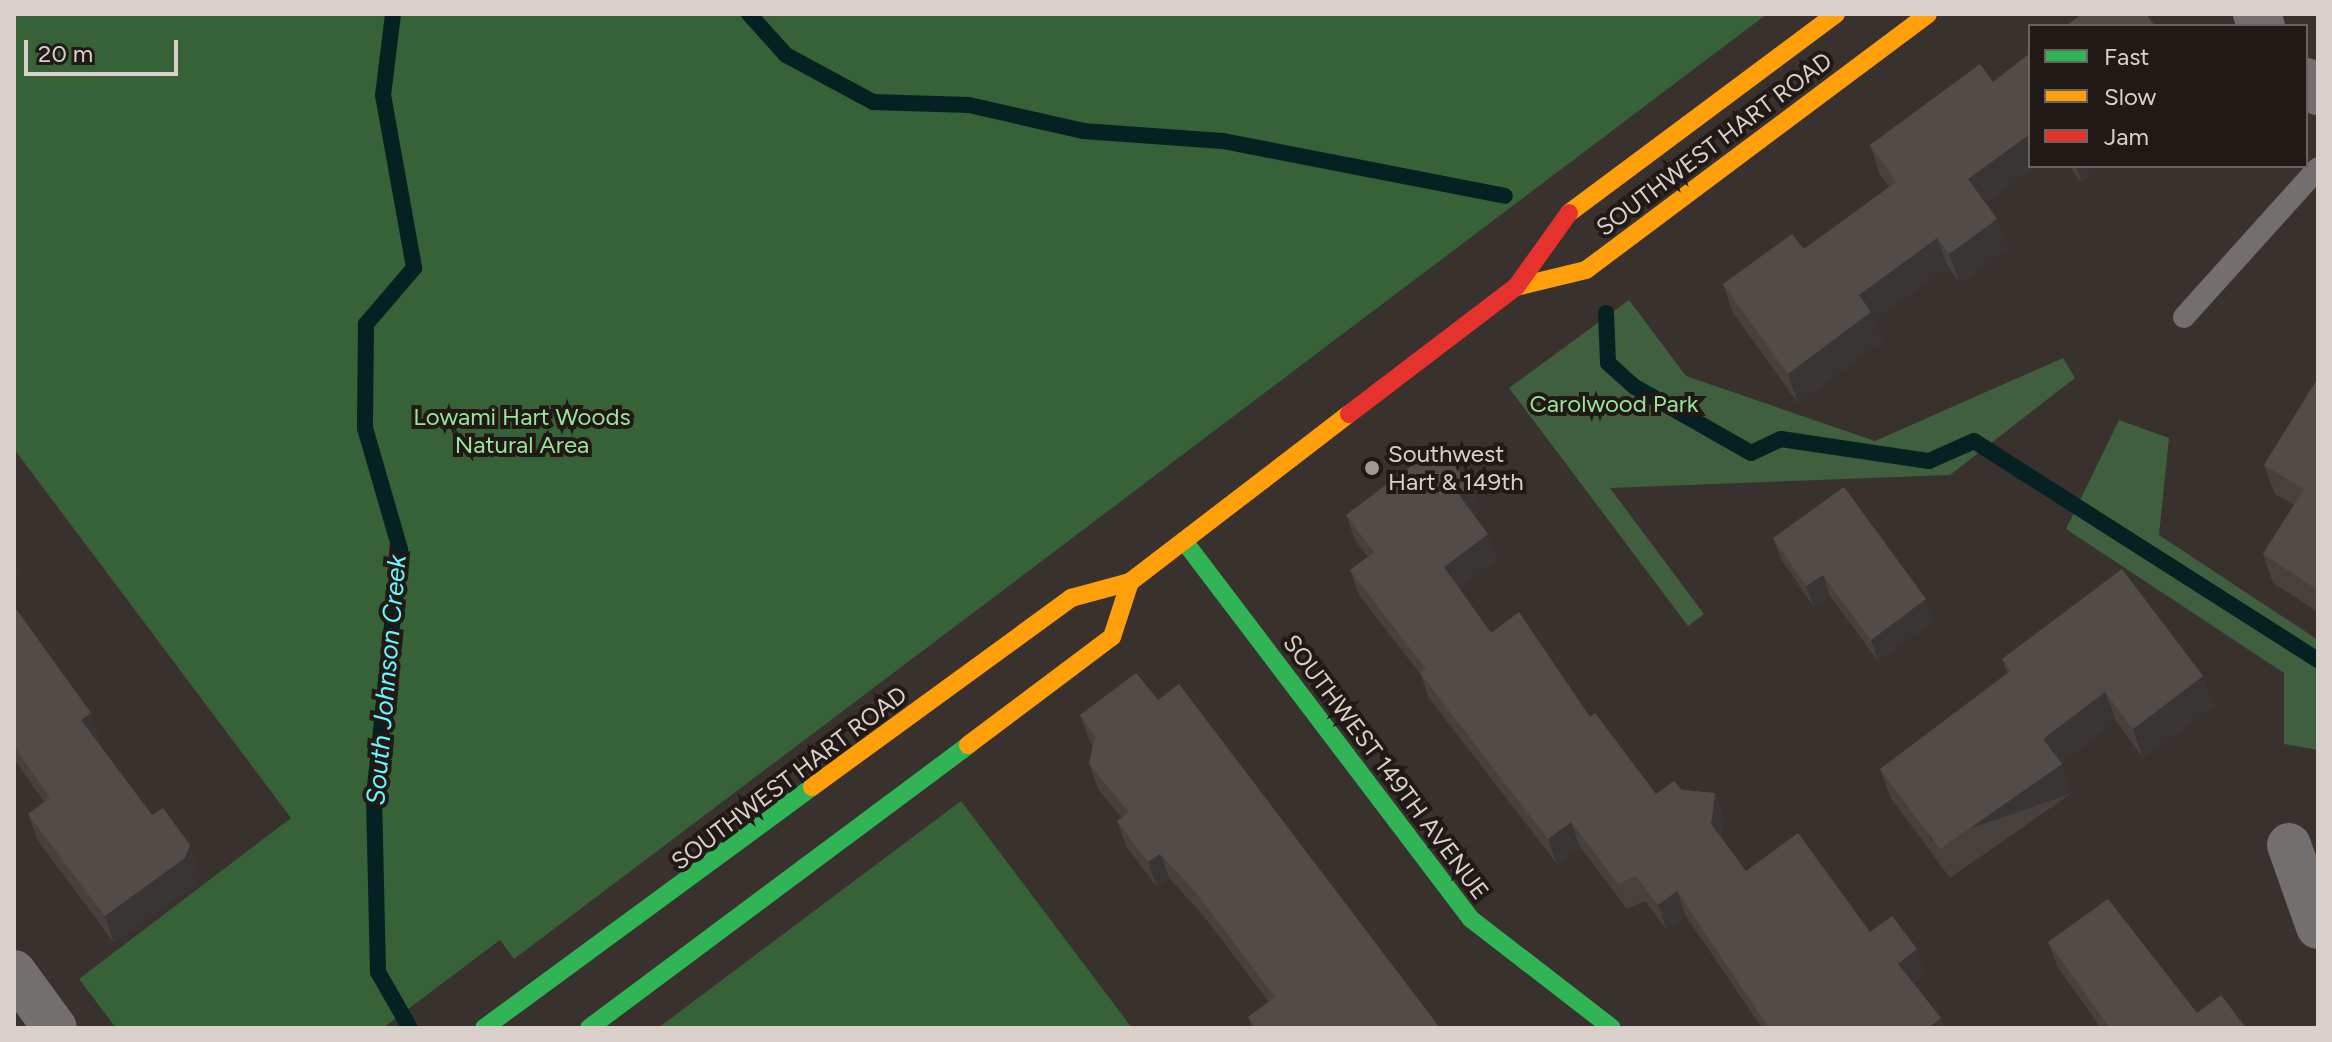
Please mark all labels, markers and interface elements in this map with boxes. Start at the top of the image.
scale bar [28,24,182,74]
legend [2028,24,2308,168]
text: 20 m [38,39,93,68]
text: Fast [2104,42,2149,71]
street label: SOUTHWEST HART ROAD [1591,46,1837,242]
text: Slow [2104,82,2156,111]
text: Jam [2104,122,2149,151]
park label: Carolwood Park [1530,390,1698,418]
park label: Lowami Hart Woods Natural Area [413,403,631,459]
place label: Southwest Hart & 149th [1388,440,1524,496]
marker: Southwest Hart & 149th [1363,459,1381,477]
water label: South Johnson Creek [361,554,413,806]
street label: SOUTHWEST 149TH AVENUE [1277,629,1495,905]
street label: SOUTHWEST HART ROAD [666,680,912,876]

